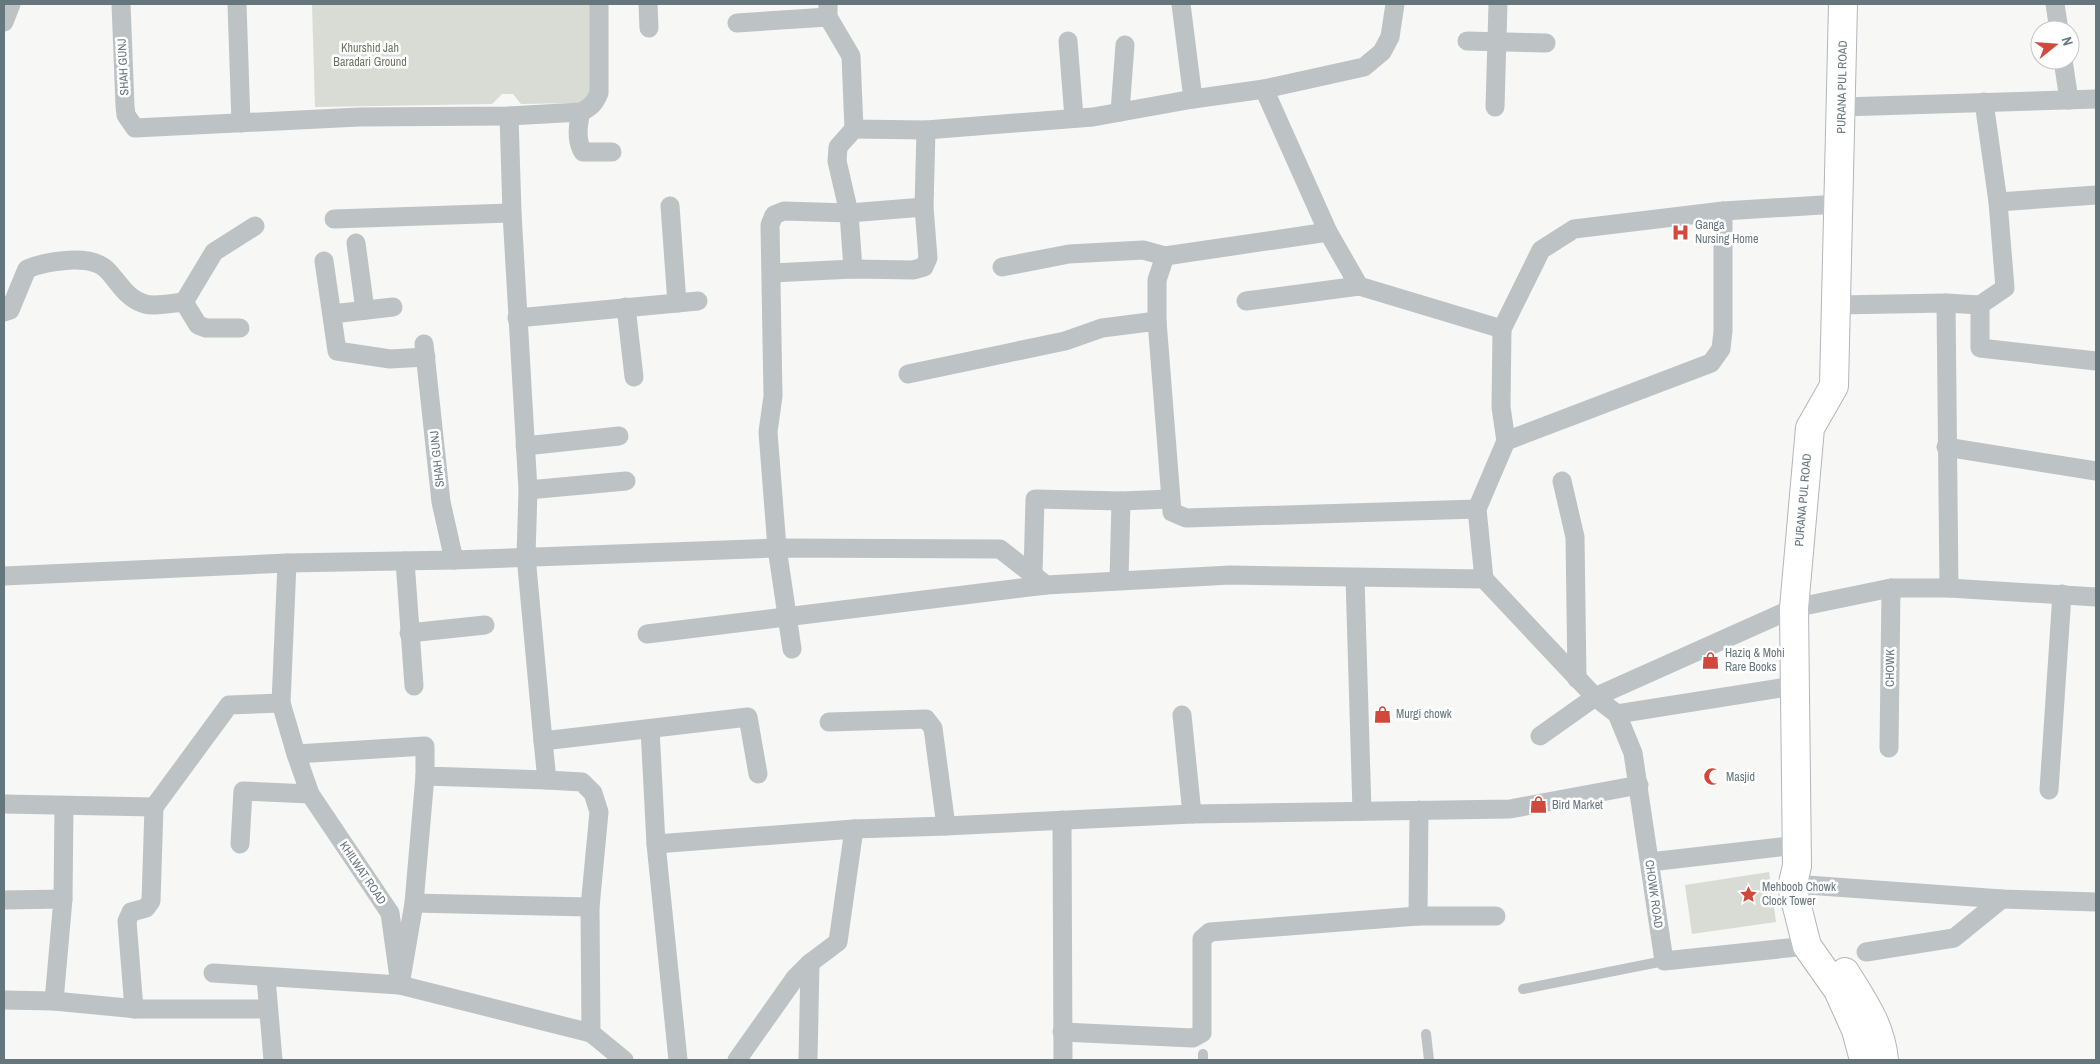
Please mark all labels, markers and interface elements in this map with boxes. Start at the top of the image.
north arrow [2030,20,2080,70]
text: N [2058,35,2077,48]
street label: SHAH GUNJ [114,38,132,96]
park label: Khurshid Jah Baradari Ground [333,40,407,70]
street label: PURANA PUL ROAD [1833,40,1851,134]
place label: Ganga Nursing Home [1695,217,1758,247]
hospital icon: Ganga Nursing Home [1671,222,1691,242]
street label: SHAH GUNJ [426,430,448,488]
street label: PURANA PUL ROAD [1791,453,1815,547]
place label: Haziq & Mohi Rare Books [1725,645,1785,675]
street label: CHOWK [1882,649,1898,687]
shop icon: Haziq & Mohi Rare Books [1701,650,1721,670]
shop icon: Murgi chowk [1372,704,1392,724]
place label: Murgi chowk [1396,706,1452,722]
mosque icon: Masjid [1702,767,1722,787]
place label: Masjid [1726,769,1755,785]
shop icon: Bird Market [1528,795,1548,815]
place label: Bird Market [1552,797,1603,813]
street label: KHILWAT ROAD [336,838,390,908]
street label: CHOWK ROAD [1641,859,1667,929]
place label: Mehboob Chowk Clock Tower [1762,879,1836,909]
place icon: Mehboob Chowk Clock Tower [1738,884,1758,904]

